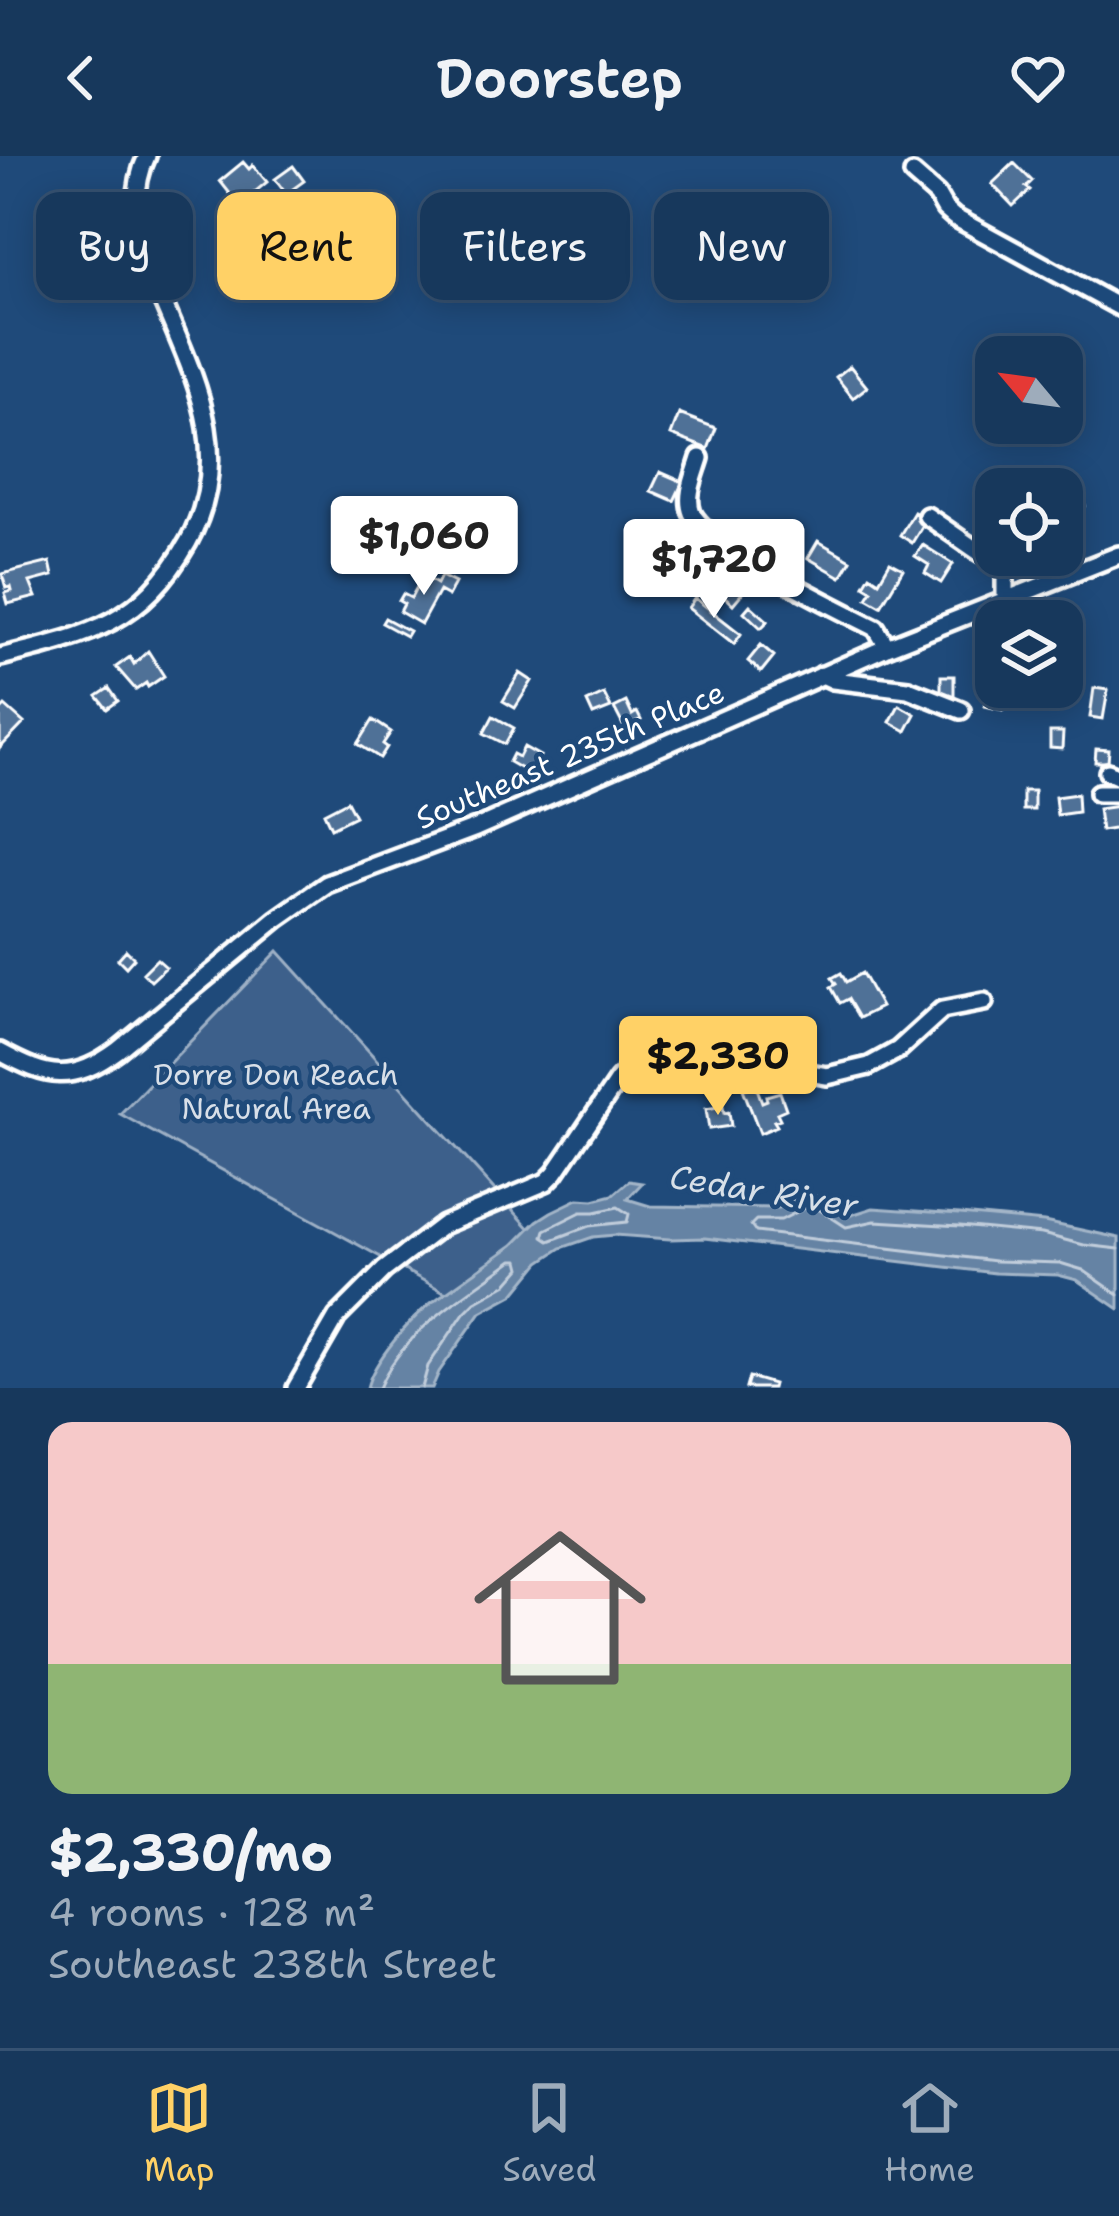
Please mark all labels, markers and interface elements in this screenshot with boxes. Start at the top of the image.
text: Doorstep [436,42,683,114]
icon: back [48,45,114,111]
icon: heart [1005,45,1071,111]
chip: Buy [36,192,193,300]
chip: Rent [217,192,396,300]
chip: Filters [420,192,630,300]
chip: New [654,192,829,300]
north arrow [975,336,1083,444]
map controls [975,336,1083,708]
button: locate [975,468,1083,576]
pin: $1,060 [326,496,522,598]
text: $1,060 [358,509,490,561]
pin: $1,720 [616,519,812,621]
text: $1,720 [650,532,778,584]
button: layers [975,600,1083,708]
street label: Southeast 235th Place [409,671,731,839]
pin: $2,330 [620,1016,816,1118]
text: $2,330 [646,1029,790,1081]
park label: Dorre Don Reach Natural Area [153,1054,399,1129]
water label: Cedar River [667,1154,862,1228]
icon: home [452,1500,668,1716]
text: $2,330/mo [48,1818,333,1886]
text: 4 rooms · 128 m² [48,1886,375,1938]
text: Southeast 238th Street [48,1938,497,1990]
tab: Map [144,2075,215,2192]
tab: Saved [503,2075,596,2192]
tab: Home [884,2075,975,2192]

